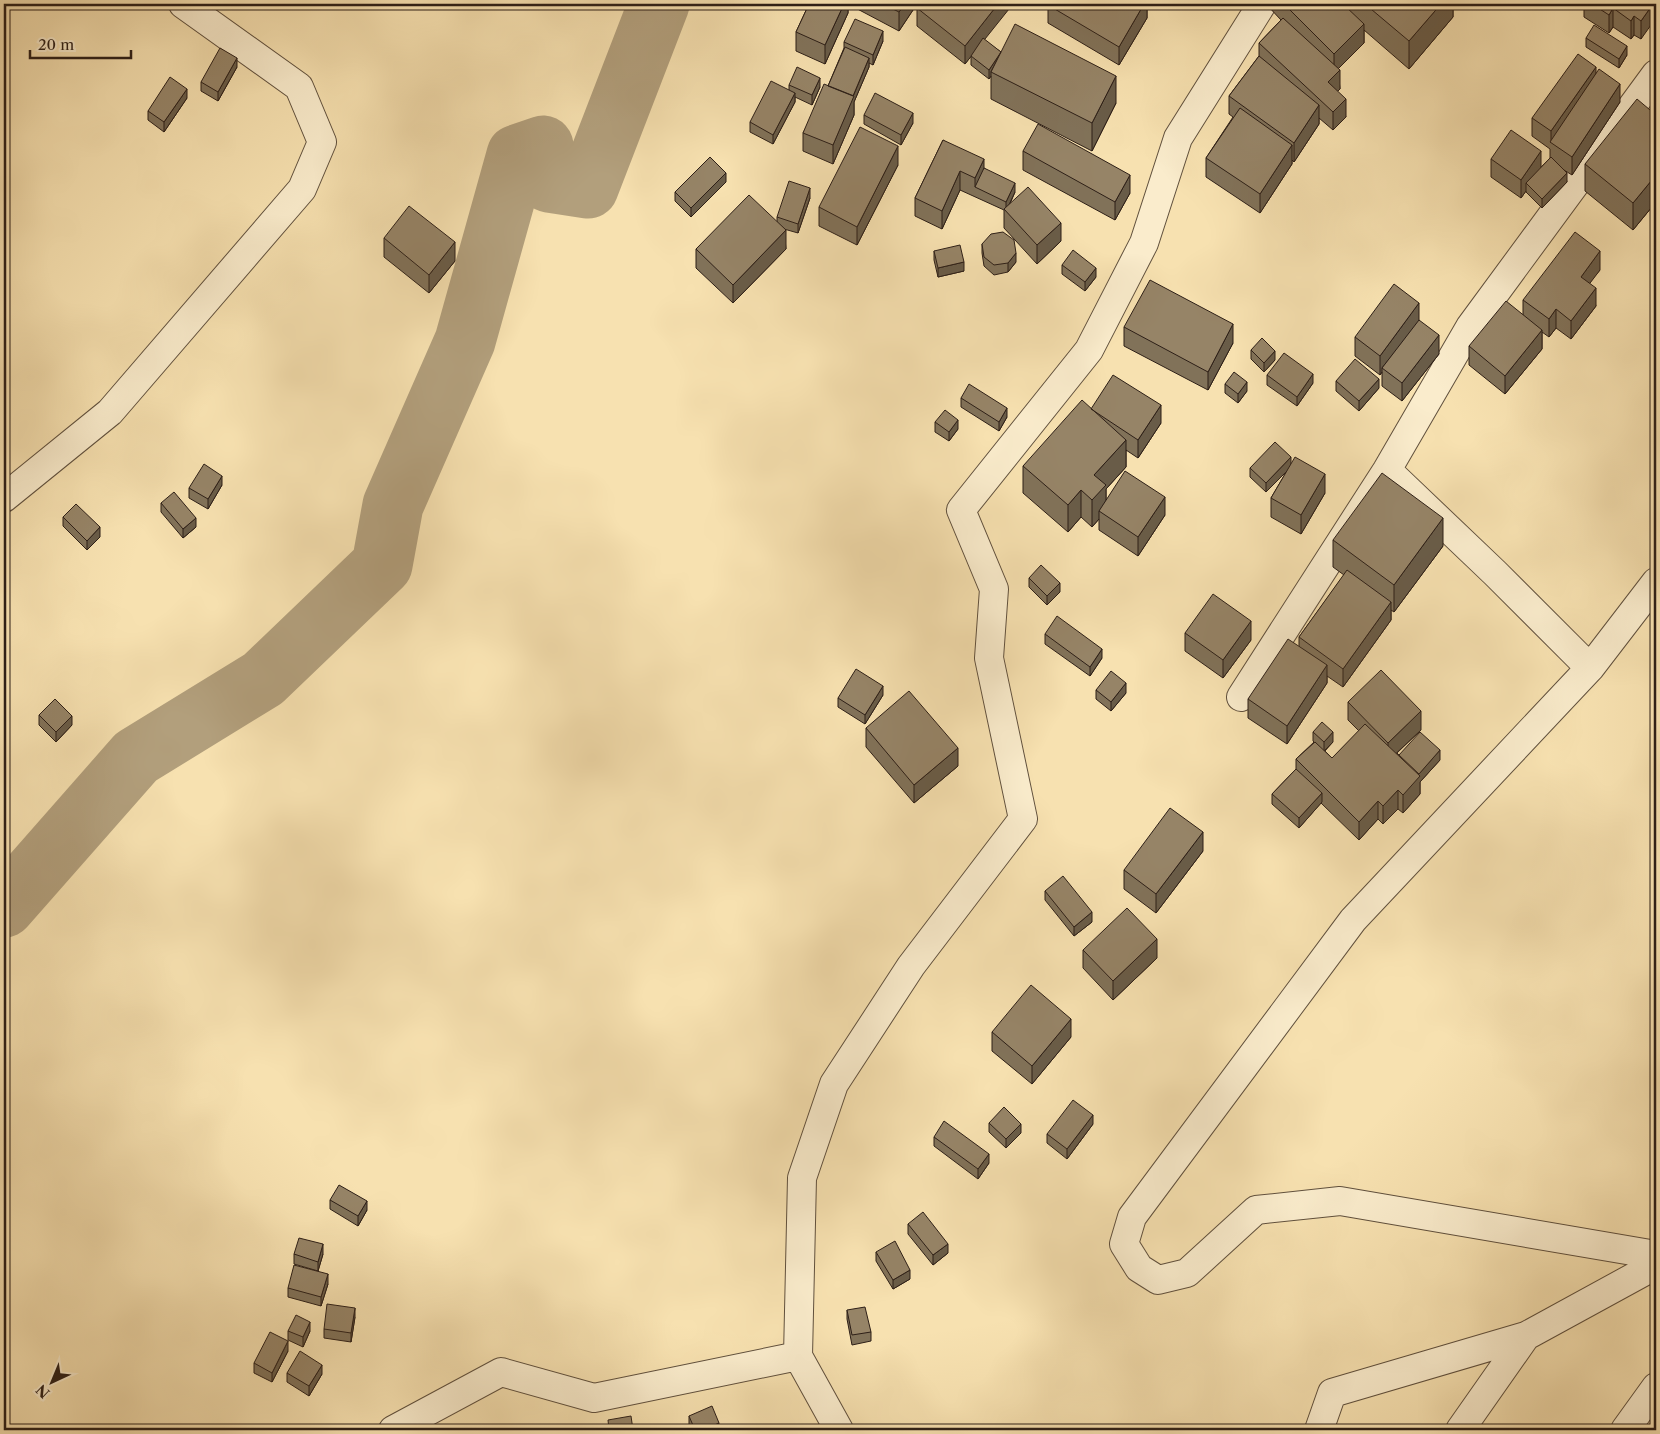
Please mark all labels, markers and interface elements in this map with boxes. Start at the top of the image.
scale bar [30,28,131,60]
text: 20 m [38,35,74,54]
north arrow [28,1356,78,1406]
text: N [32,1381,54,1402]

